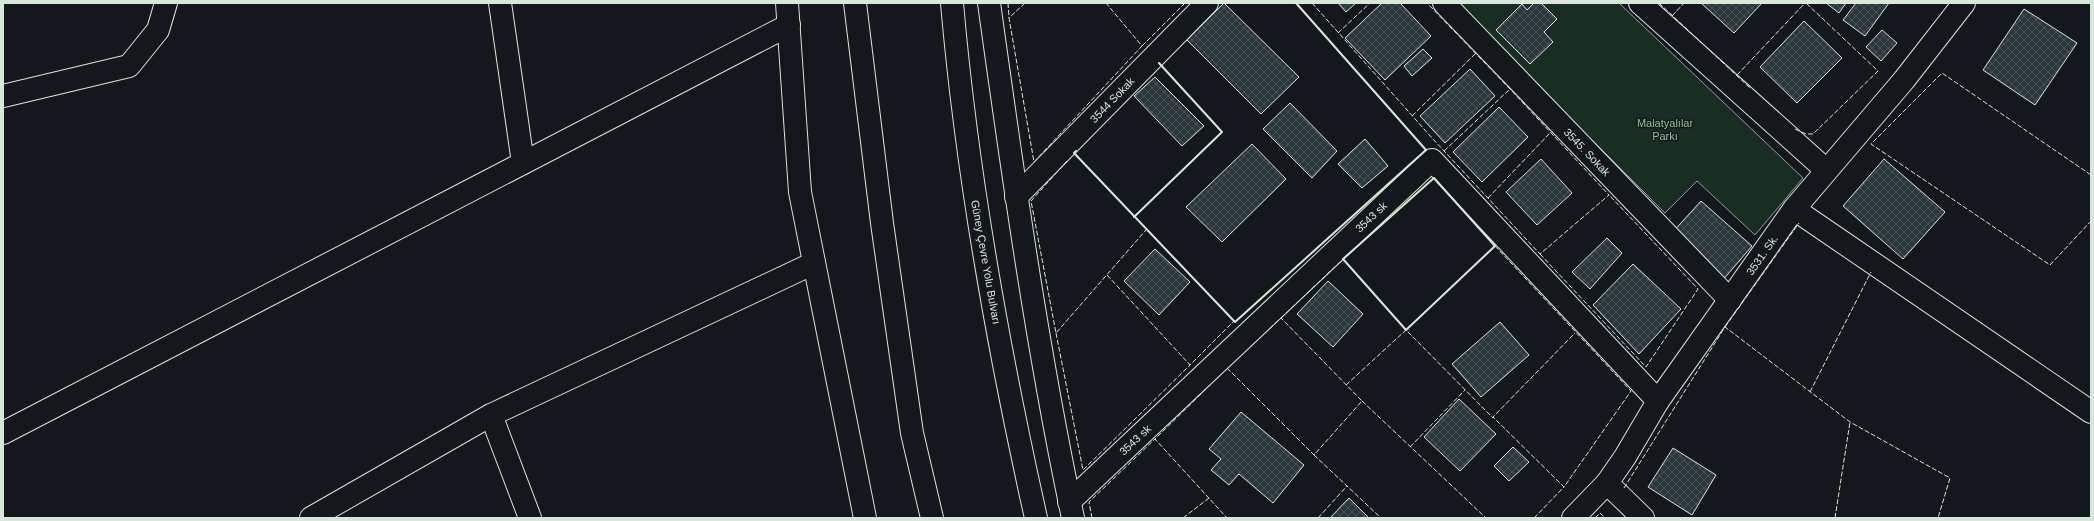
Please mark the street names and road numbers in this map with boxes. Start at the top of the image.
street label: 3544 Sokak [1088,75,1137,125]
street label: 3545. Sokak [1561,126,1613,179]
street label: Güney Çevre Yolu Bulvarı [969,199,1003,325]
street label: 3543 sk [1353,199,1390,235]
street label: 3531. Sk. [1744,233,1780,277]
street label: 3543 sk [1117,422,1154,458]

